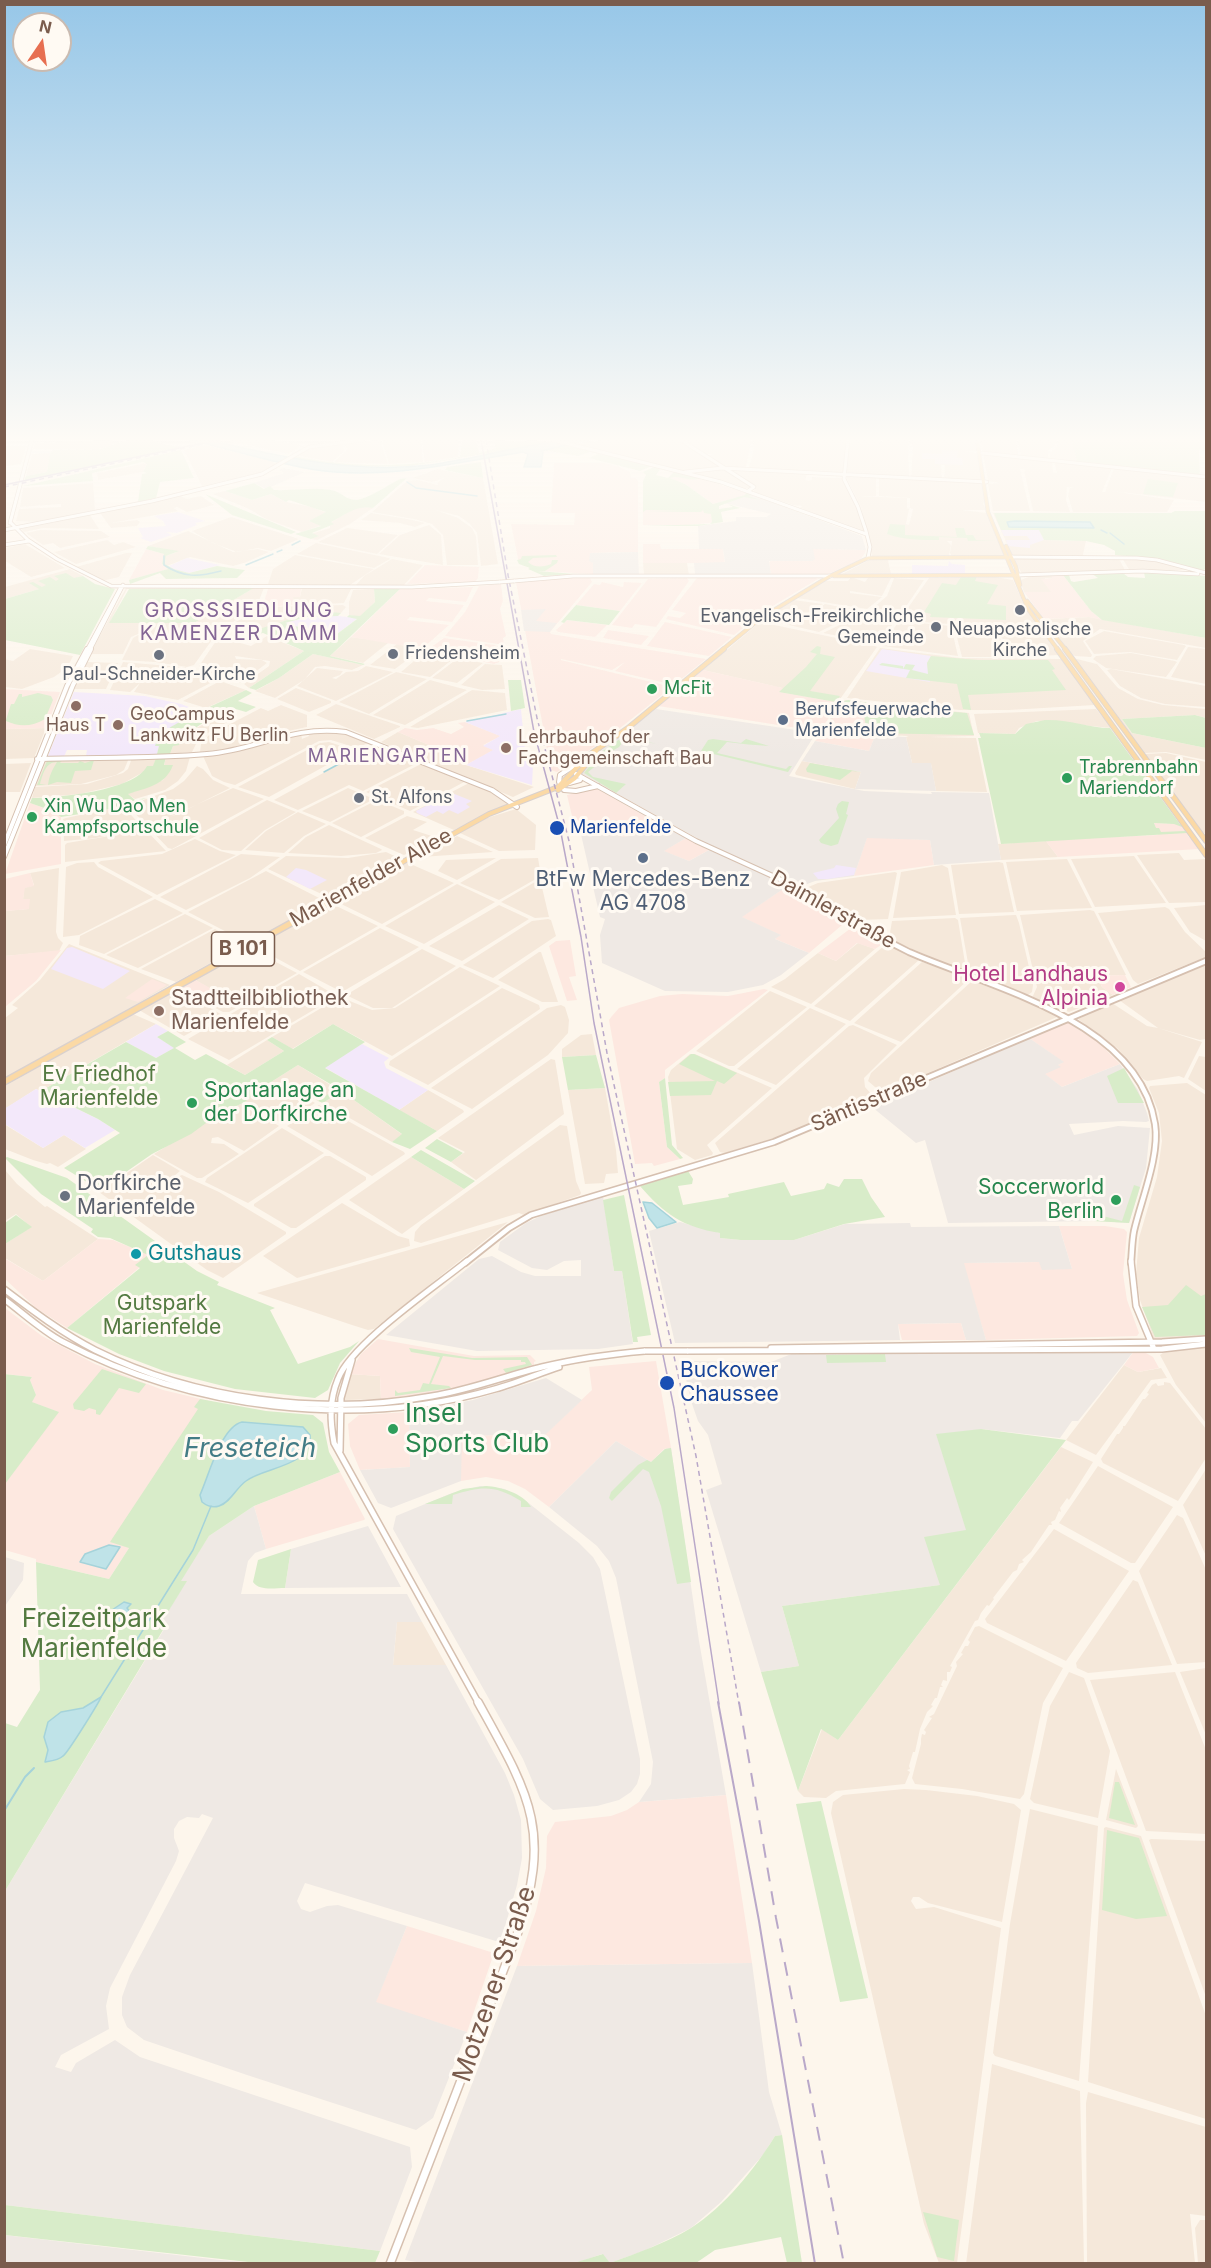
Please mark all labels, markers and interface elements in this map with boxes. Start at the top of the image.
north arrow [12,12,72,72]
text: N [37,15,54,38]
district label: GROSSSIEDLUNG KAMENZER DAMM [140,599,338,646]
marker: Neuapostolische Kirche [1013,603,1027,617]
place label: Evangelisch-Freikirchliche Gemeinde [700,606,924,648]
place label: Neuapostolische Kirche [949,619,1091,662]
marker: Evangelisch-Freikirchliche Gemeinde [929,620,943,634]
place label: Friedensheim [405,643,520,665]
marker: Friedensheim [386,647,400,661]
marker: Paul-Schneider-Kirche [152,648,166,662]
place label: Paul-Schneider-Kirche [62,664,256,686]
place label: McFit [664,678,711,700]
marker: McFit [645,682,659,696]
marker: Haus T [69,699,83,713]
place label: Berufsfeuerwache Marienfelde [795,699,951,742]
place label: GeoCampus Lankwitz FU Berlin [130,704,289,746]
marker: Berufsfeuerwache Marienfelde [776,713,790,727]
place label: Haus T [46,715,106,737]
marker: GeoCampus Lankwitz FU Berlin [111,718,125,732]
place label: Lehrbauhof der Fachgemeinschaft Bau [518,727,712,770]
marker: Lehrbauhof der Fachgemeinschaft Bau [499,741,513,755]
district label: MARIENGARTEN [308,746,468,768]
place label: Trabrennbahn Mariendorf [1079,757,1198,800]
marker: Trabrennbahn Mariendorf [1060,771,1074,785]
place label: St. Alfons [371,787,453,809]
marker: St. Alfons [352,791,366,805]
place label: Xin Wu Dao Men Kampfsportschule [44,796,199,838]
marker: Xin Wu Dao Men Kampfsportschule [25,810,39,824]
place label: Marienfelde [570,817,671,839]
marker: Marienfelde [548,819,566,837]
street label: Marienfelder Allee [286,823,456,933]
marker: BtFw Mercedes-Benz AG 4708 [636,851,650,865]
street label: Daimlerstraße [766,865,900,955]
place label: BtFw Mercedes-Benz AG 4708 [536,867,750,917]
road number: B 101 [212,932,274,966]
place label: Hotel Landhaus Alpinia [953,962,1108,1012]
marker: Hotel Landhaus Alpinia [1113,980,1127,994]
place label: Stadtteilbibliothek Marienfelde [171,986,348,1036]
marker: Stadtteilbibliothek Marienfelde [152,1004,166,1018]
park label: Ev Friedhof Marienfelde [40,1062,158,1112]
street label: Säntisstraße [807,1066,931,1138]
place label: Sportanlage an der Dorfkirche [204,1078,354,1128]
marker: Sportanlage an der Dorfkirche [185,1096,199,1110]
place label: Dorfkirche Marienfelde [77,1171,195,1221]
place label: Soccerworld Berlin [978,1175,1104,1225]
marker: Dorfkirche Marienfelde [58,1189,72,1203]
marker: Soccerworld Berlin [1109,1193,1123,1207]
place label: Gutshaus [148,1241,242,1267]
marker: Gutshaus [129,1247,143,1261]
park label: Gutspark Marienfelde [103,1291,221,1341]
place label: Buckower Chaussee [680,1358,779,1408]
marker: Buckower Chaussee [658,1374,676,1392]
place label: Insel Sports Club [405,1398,549,1460]
marker: Insel Sports Club [386,1422,400,1436]
water label: Freseteich [184,1433,316,1465]
park label: Freizeitpark Marienfelde [21,1603,167,1664]
street label: Motzener Straße [447,1882,543,2086]

